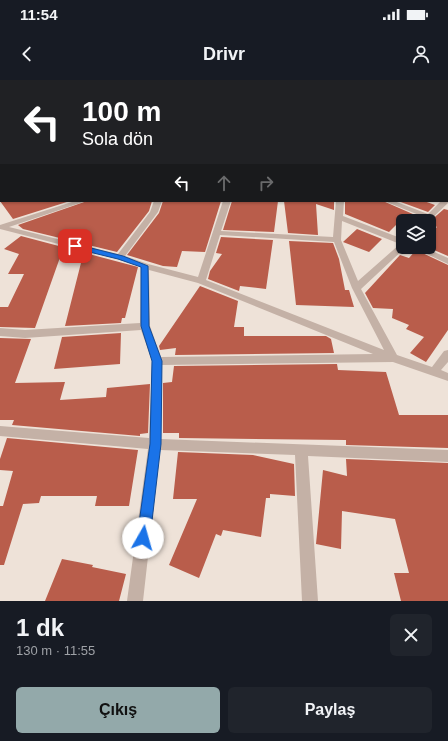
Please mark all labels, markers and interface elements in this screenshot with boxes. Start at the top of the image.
text: 11:54 [20,6,58,23]
icon: back [16,43,38,65]
icon: person [410,43,432,65]
text: Drivr [203,44,245,64]
icon: left [16,96,68,148]
text: 100 m [82,96,161,127]
text: Sola dön [82,129,153,149]
icon: left [171,172,193,194]
icon: ahead [213,172,235,194]
icon: right [255,172,277,194]
map controls [396,214,436,254]
button: layers [396,214,436,254]
pin [58,229,92,263]
icon: arrive [64,235,86,257]
position arrow [122,517,164,559]
text: 1 dk [16,614,64,641]
button: close [390,614,432,656]
text: 130 m · 11:55 [16,643,95,658]
button: Çıkış [16,687,220,733]
button: Paylaş [228,687,432,733]

